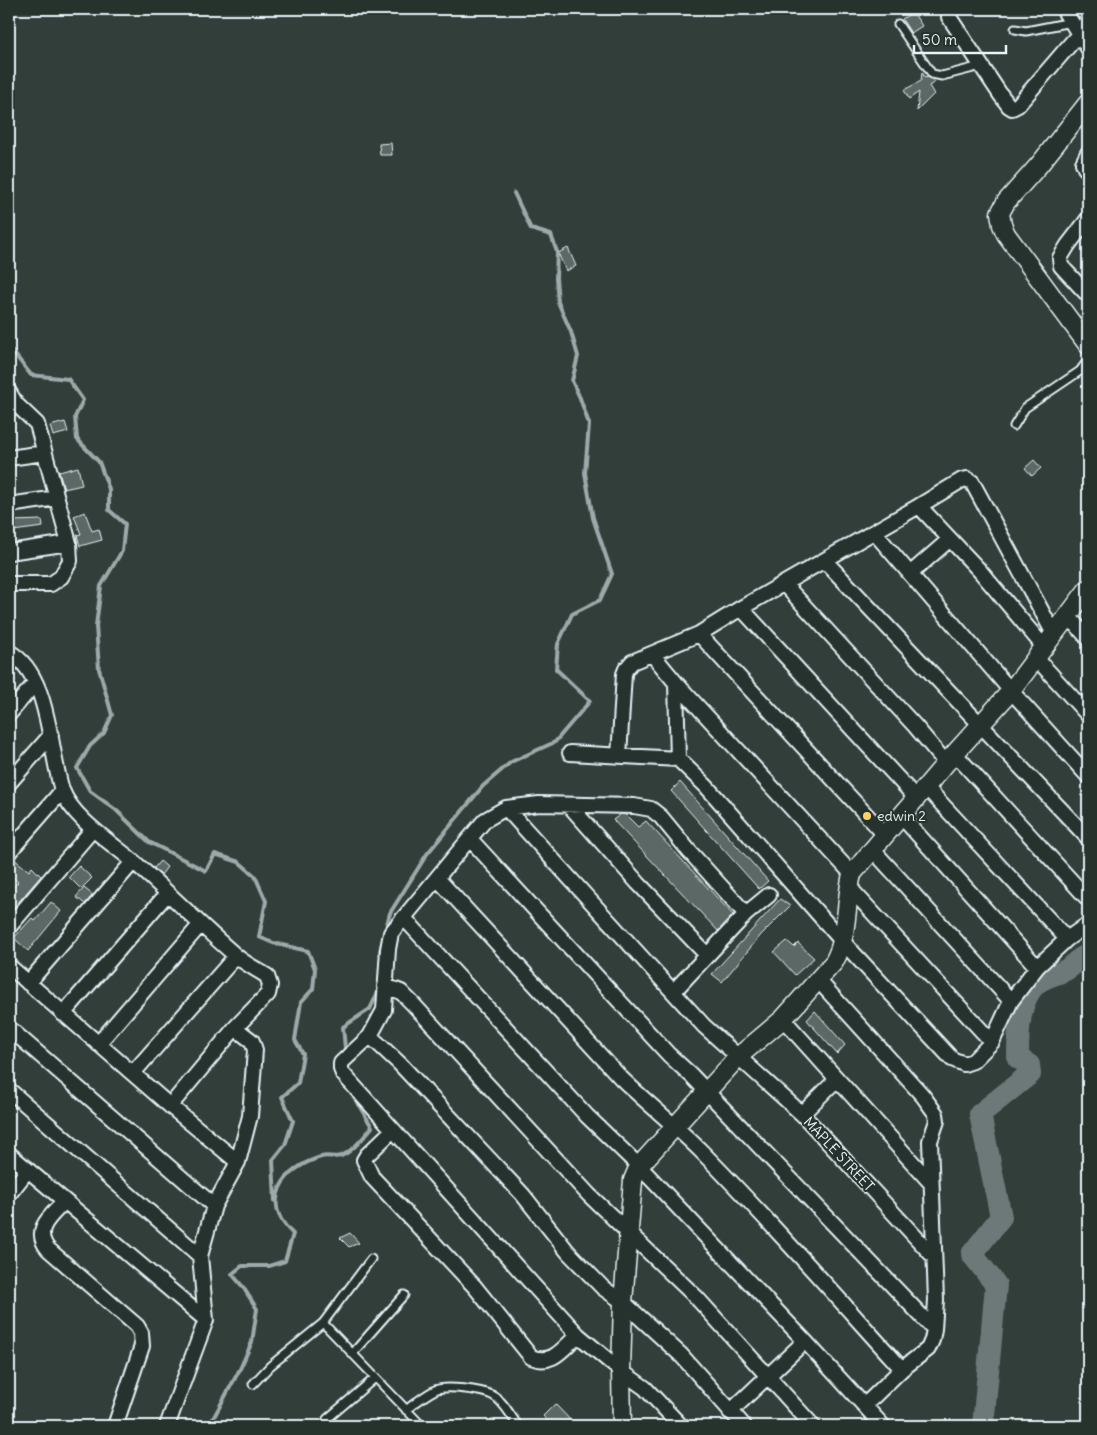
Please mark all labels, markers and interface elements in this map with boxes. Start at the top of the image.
scale bar [914,22,1007,54]
text: 50 m [922,30,957,49]
place label: edwin 2 [877,807,926,825]
marker: edwin 2 [861,810,873,822]
street label: MAPLE STREET [800,1113,878,1195]

